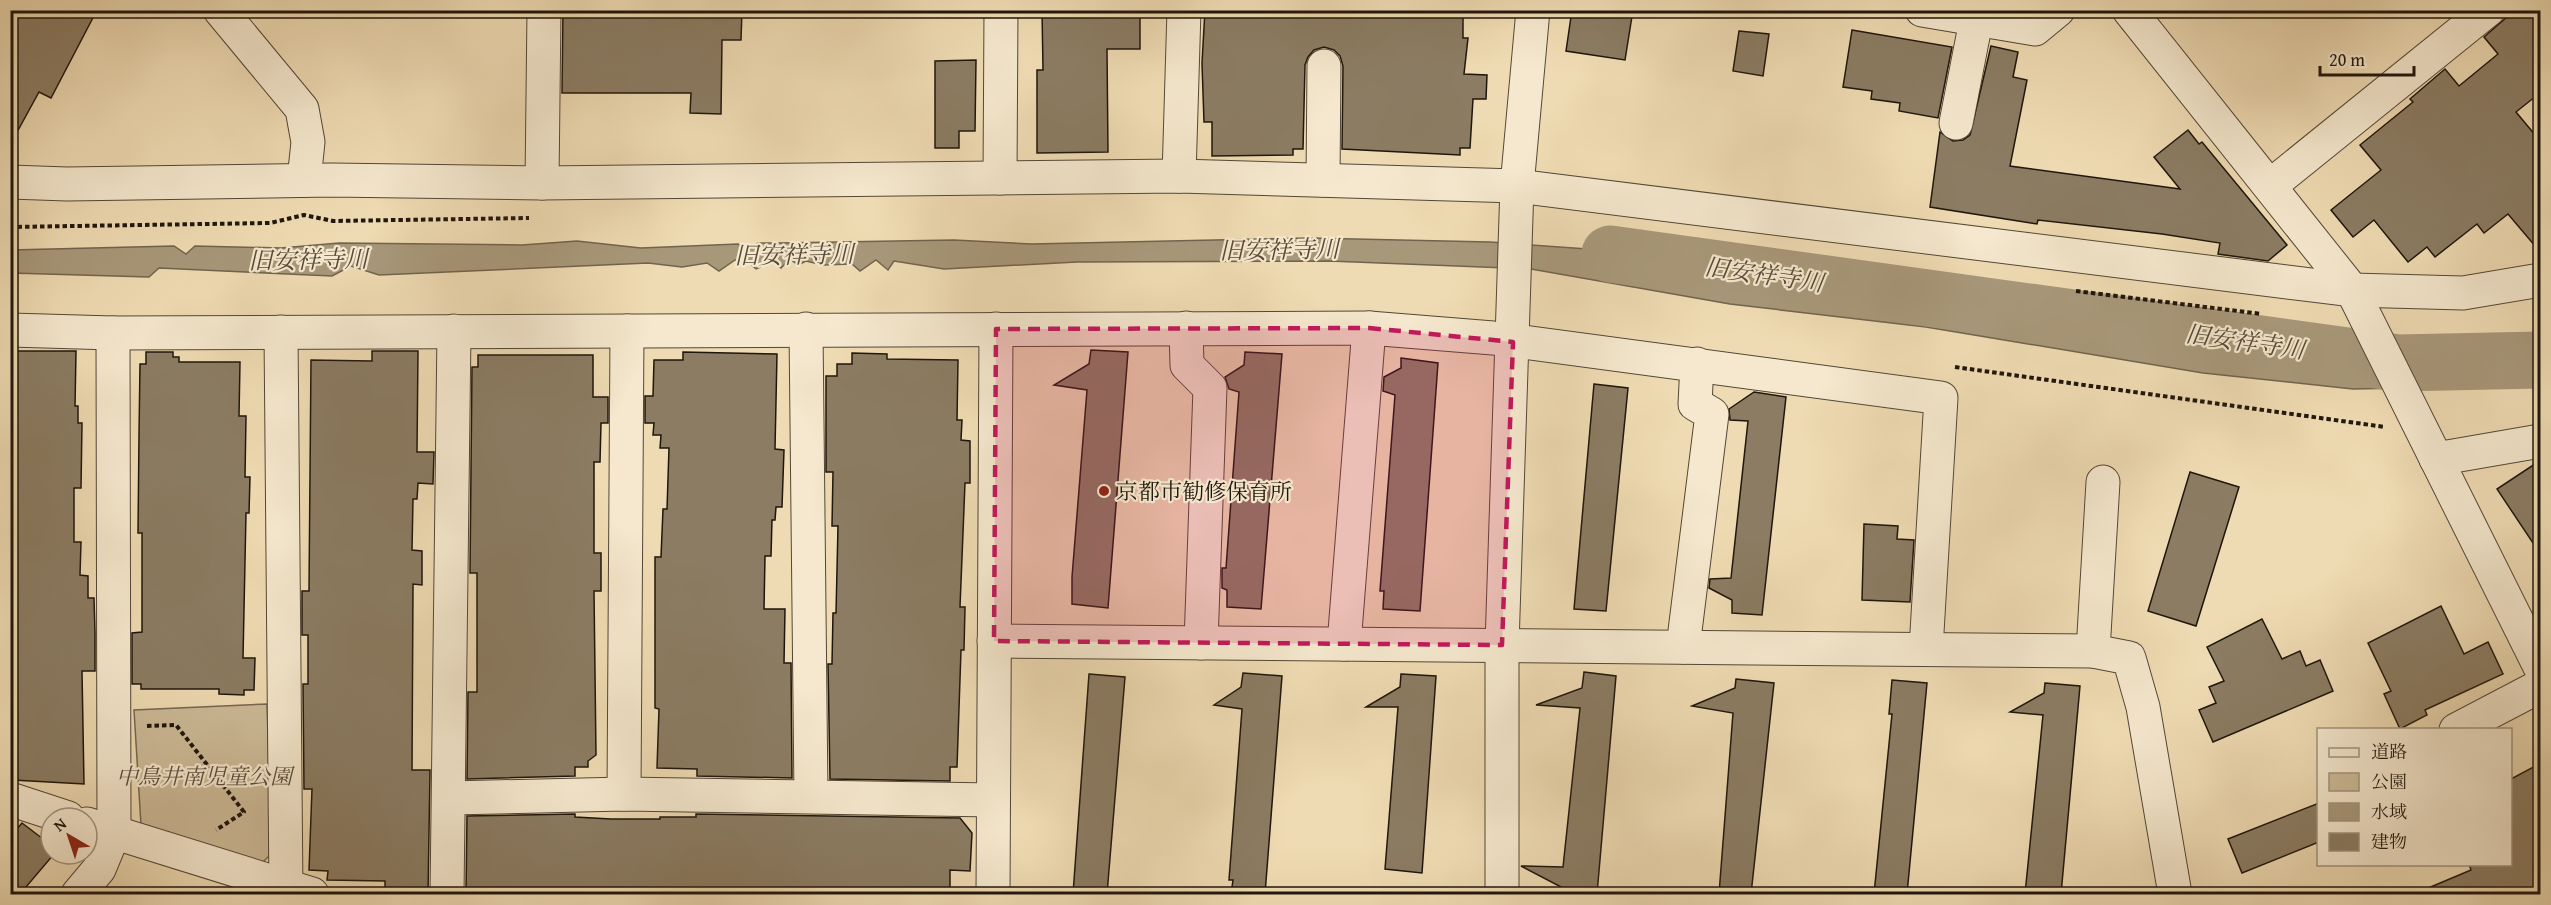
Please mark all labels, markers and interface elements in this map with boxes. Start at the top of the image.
scale bar [2320,39,2414,77]
text: 20 m [2329,46,2365,73]
water label: 旧安祥寺川 [1219,231,1342,268]
water label: 旧安祥寺川 [734,236,857,273]
water label: 旧安祥寺川 [248,241,371,278]
water label: 旧安祥寺川 [1702,249,1829,301]
water label: 旧安祥寺川 [2183,316,2310,368]
place label: 京都市勧修保育所 [1116,475,1292,507]
marker: 京都市勧修保育所 [1097,484,1111,498]
legend [2317,728,2512,866]
text: 道路 [2371,738,2407,765]
park label: 中鳥井南児童公園 [116,760,295,792]
text: 公園 [2371,768,2407,795]
text: 水域 [2371,798,2407,825]
north arrow [39,806,99,866]
text: N [48,811,72,837]
text: 建物 [2371,828,2407,855]

